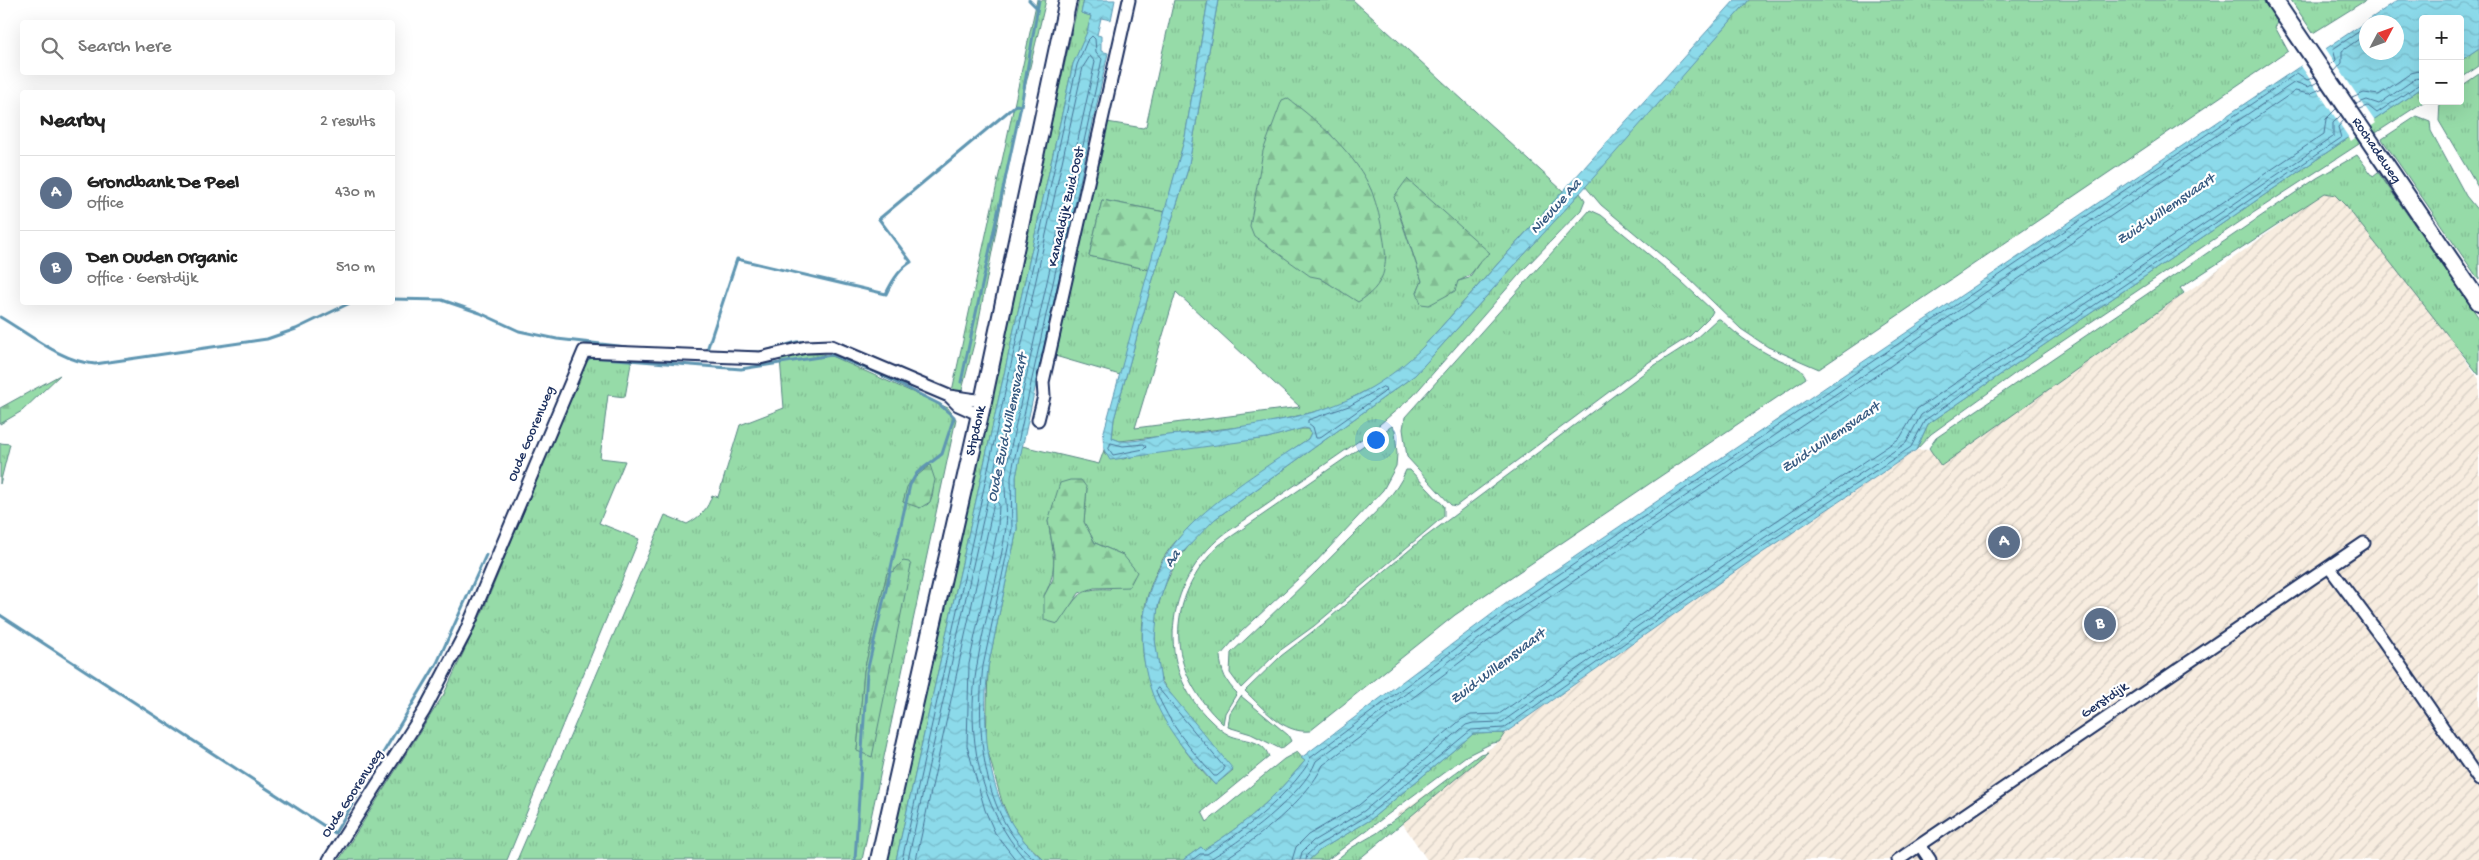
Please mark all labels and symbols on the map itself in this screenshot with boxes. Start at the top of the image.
north arrow [2359,15,2404,60]
street label: Rochadeweg [2348,114,2405,187]
street label: Kanaaldijk Zuid Oost [1045,144,1089,269]
water label: Zuid-Willemsvaart [2113,169,2221,250]
water label: Nieuwe Aa [1527,175,1587,238]
water label: Oude Zuid-Willemsvaart [984,350,1033,504]
street label: Oude Goorenweg [504,384,560,484]
water label: Zuid-Willemsvaart [1778,397,1886,478]
street label: Stipdonk [962,403,990,457]
your location [1363,427,1389,453]
pin: A [1988,523,2020,561]
water label: Aa [1161,545,1186,571]
pin: B [2084,605,2116,643]
water label: Zuid-Willemsvaart [1447,624,1552,709]
street label: Gerstdijk [2078,678,2133,723]
street label: Oude Goorenweg [318,747,388,841]

